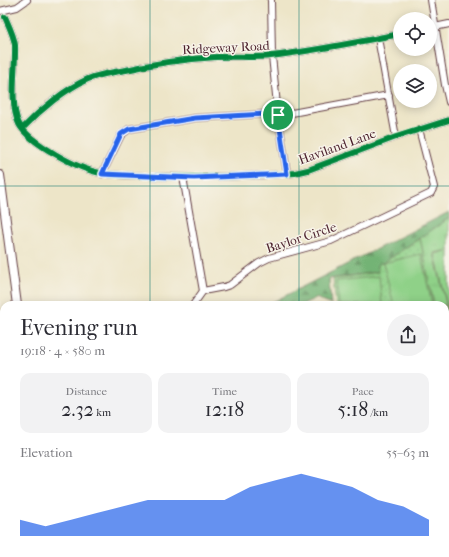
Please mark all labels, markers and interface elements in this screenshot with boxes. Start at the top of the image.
map controls [393,12,437,108]
button: locate [393,12,437,56]
street label: Ridgeway Road [182,38,271,57]
button: layers [393,64,437,108]
pin [261,98,295,132]
icon: arrive [267,104,289,126]
street label: Haviland Lane [296,125,378,167]
street label: Baylor Circle [264,219,339,256]
button: share [387,314,429,356]
text: Evening run [20,315,138,341]
text: 19:18 · 4 × 580 m [20,343,105,358]
text: Distance [65,385,107,398]
text: Time [212,385,237,398]
text: Pace [352,385,374,398]
text: 2.32 [61,398,94,421]
text: 12:18 [205,398,244,421]
text: 5:18 [338,398,368,421]
text: km [94,406,111,419]
text: /km [368,406,388,419]
text: Elevation [20,445,73,460]
text: 55–63 m [386,445,429,460]

